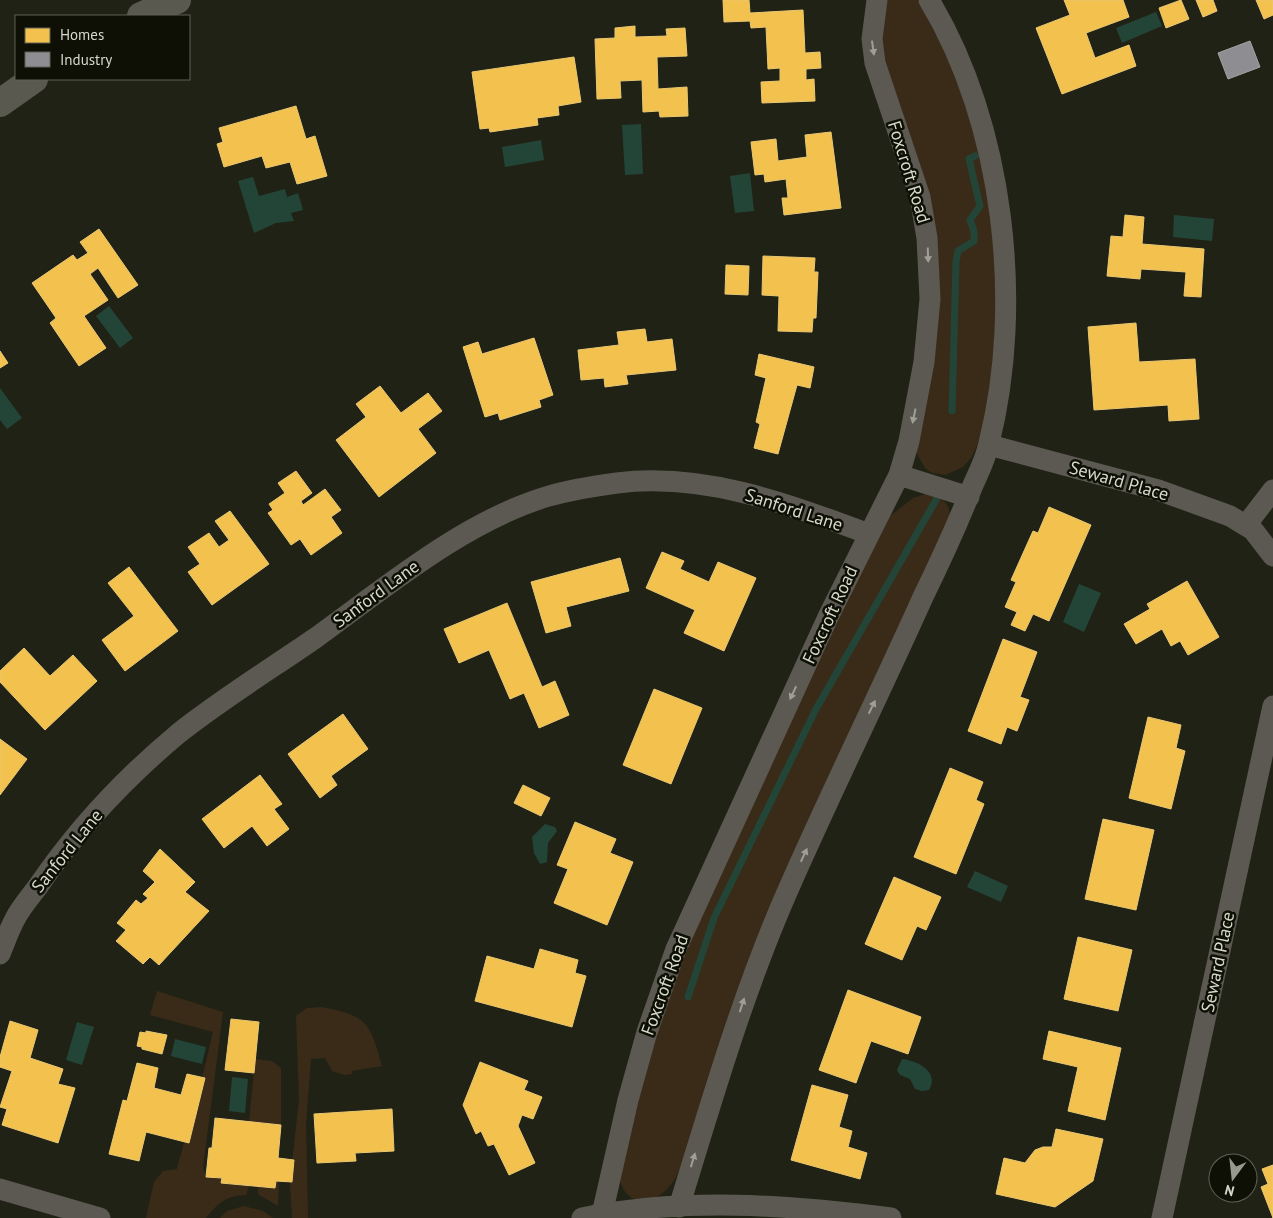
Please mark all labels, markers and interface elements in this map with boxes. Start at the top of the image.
legend [15,15,190,80]
text: Homes [60,25,104,44]
one-way arrow [869,41,877,57]
text: Industry [60,50,112,69]
street label: Foxcroft Road [883,118,936,226]
one-way arrow [924,247,932,263]
one-way arrow [910,409,918,424]
street label: Seward Place [1067,455,1172,506]
street label: Sanford Lane [743,483,846,536]
street label: Sanford Lane [328,555,423,633]
street label: Foxcroft Road [797,562,862,667]
one-way arrow [789,686,797,700]
one-way arrow [868,700,876,714]
street label: Sanford Lane [26,804,107,897]
one-way arrow [800,848,808,862]
street label: Seward Place [1196,909,1239,1014]
street label: Foxcroft Road [636,931,693,1038]
one-way arrow [739,997,747,1012]
one-way arrow [690,1152,698,1167]
north arrow [1208,1153,1258,1203]
text: N [1223,1181,1236,1200]

